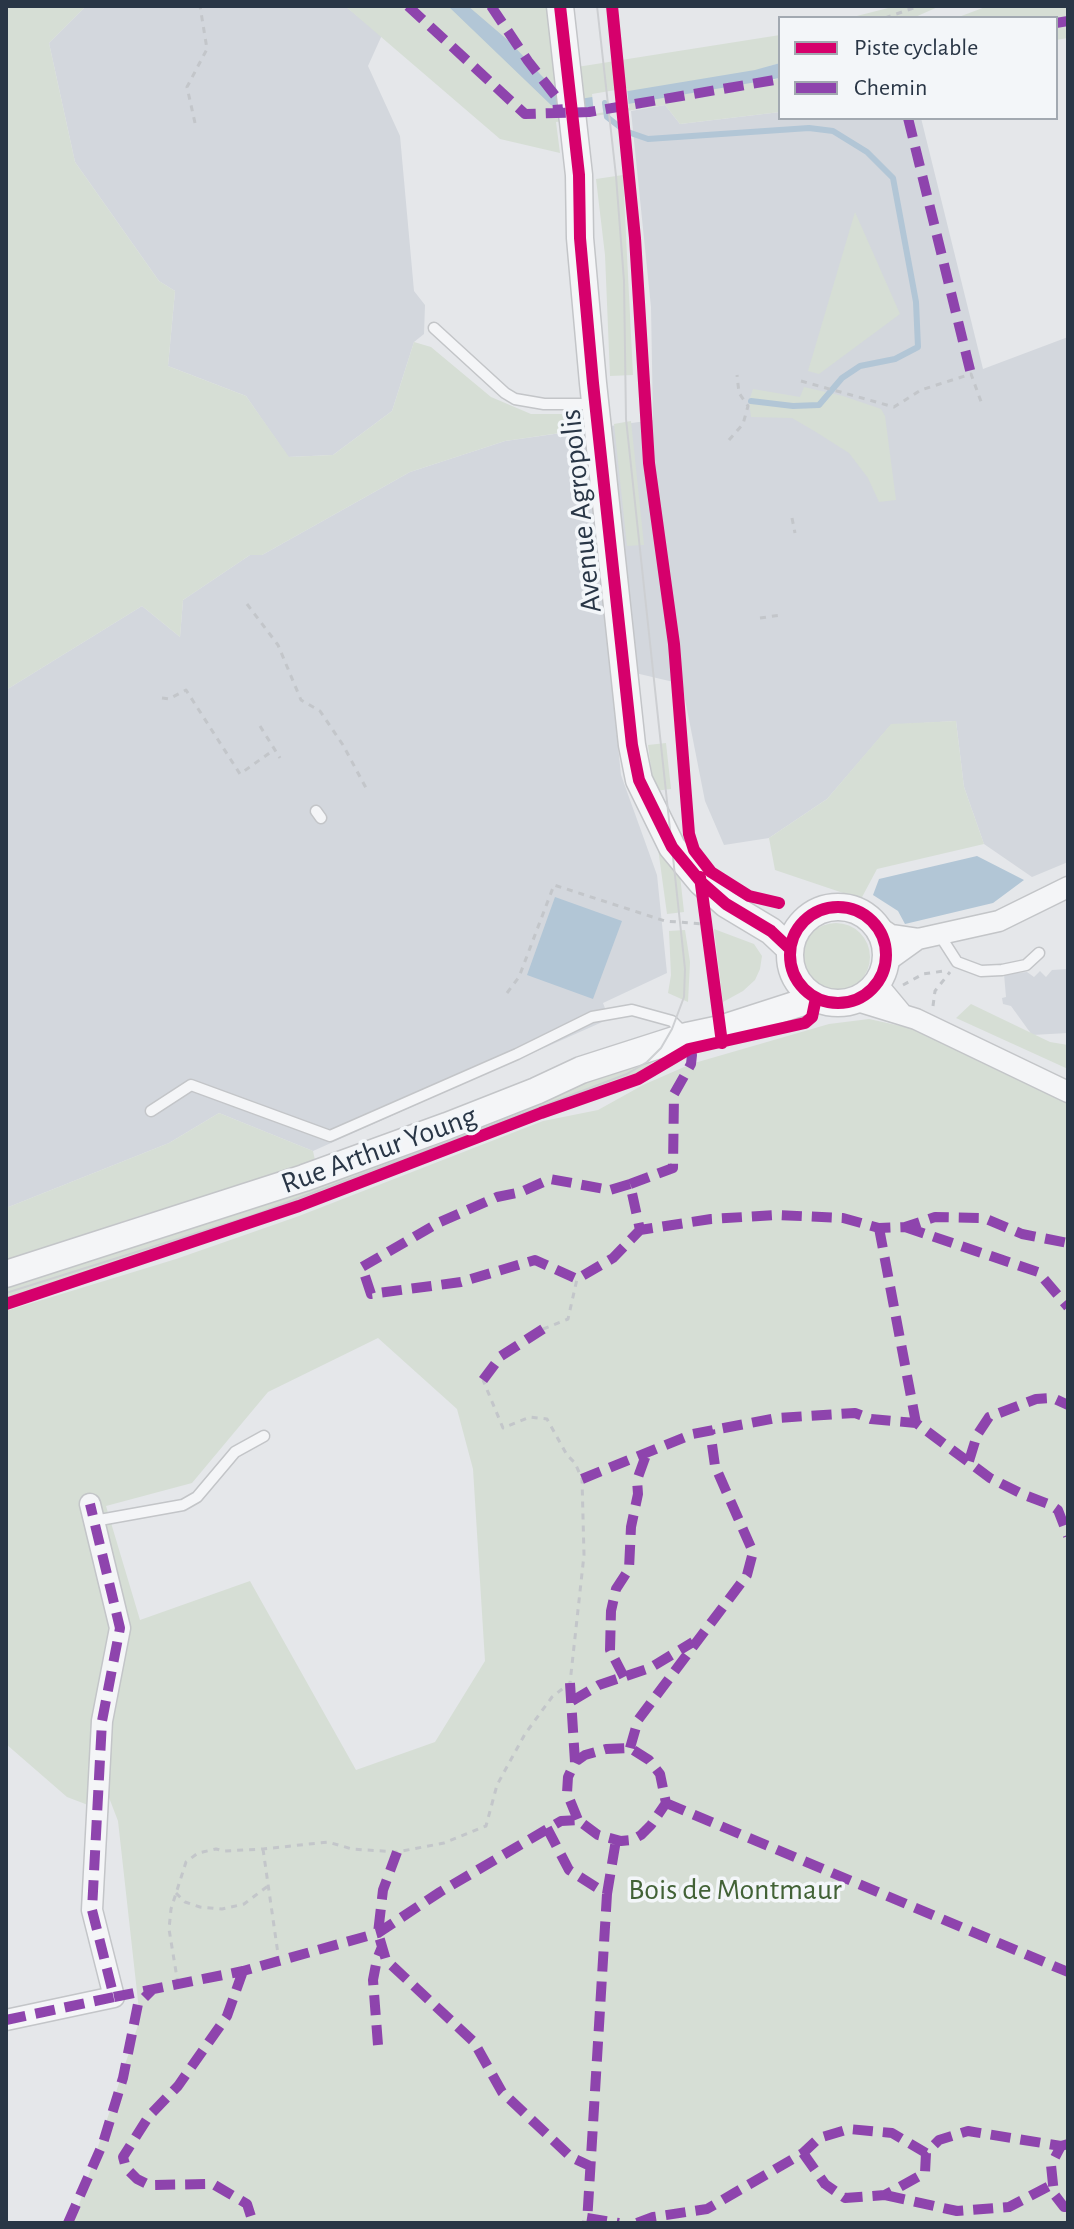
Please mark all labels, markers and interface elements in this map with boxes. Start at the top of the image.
legend [778,16,1058,120]
text: Piste cyclable [854,36,978,60]
text: Chemin [854,76,927,100]
street label: Avenue Agropolis [552,407,610,615]
street label: Rue Arthur Young [276,1098,482,1202]
park label: Bois de Montmaur [628,1872,842,1908]

